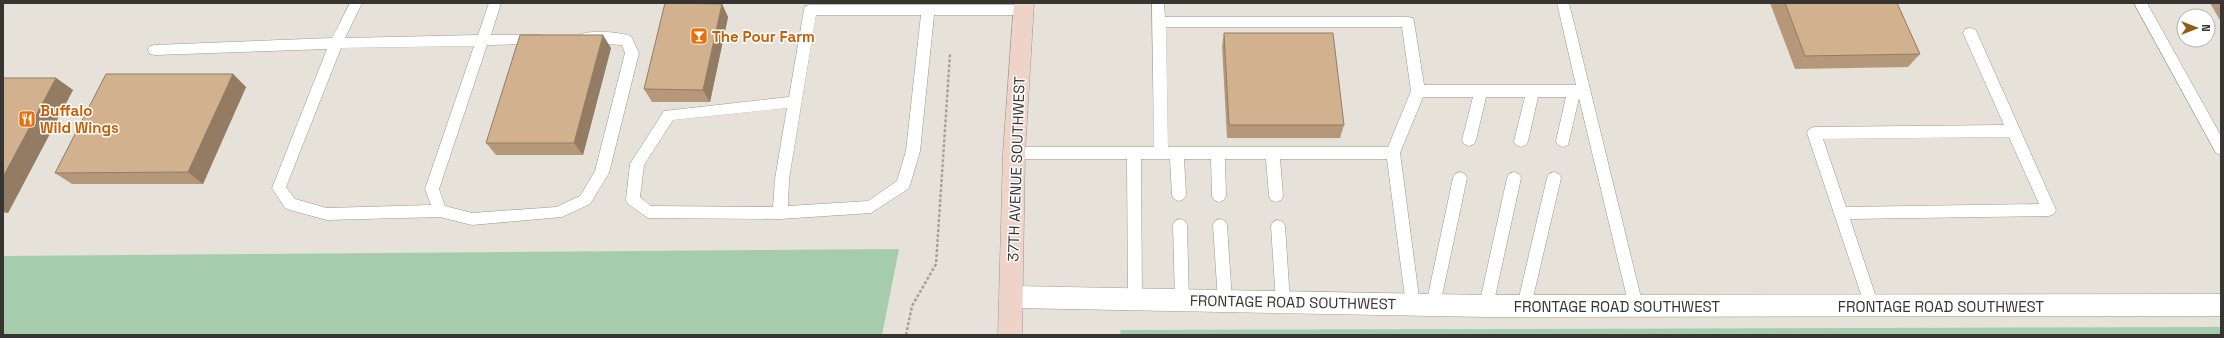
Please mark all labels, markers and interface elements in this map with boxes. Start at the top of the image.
north arrow [2176,8,2216,48]
text: N [2199,24,2213,32]
bar icon: The Pour Farm [689,26,709,46]
place label: The Pour Farm [712,27,815,46]
street label: 37TH AVENUE SOUTHWEST [1003,76,1029,262]
place label: Buffalo Wild Wings [40,101,119,137]
restaurant icon: Buffalo Wild Wings [17,109,37,129]
street label: FRONTAGE ROAD SOUTHWEST [1190,291,1397,313]
street label: FRONTAGE ROAD SOUTHWEST [1514,297,1720,316]
street label: FRONTAGE ROAD SOUTHWEST [1838,297,2044,316]

